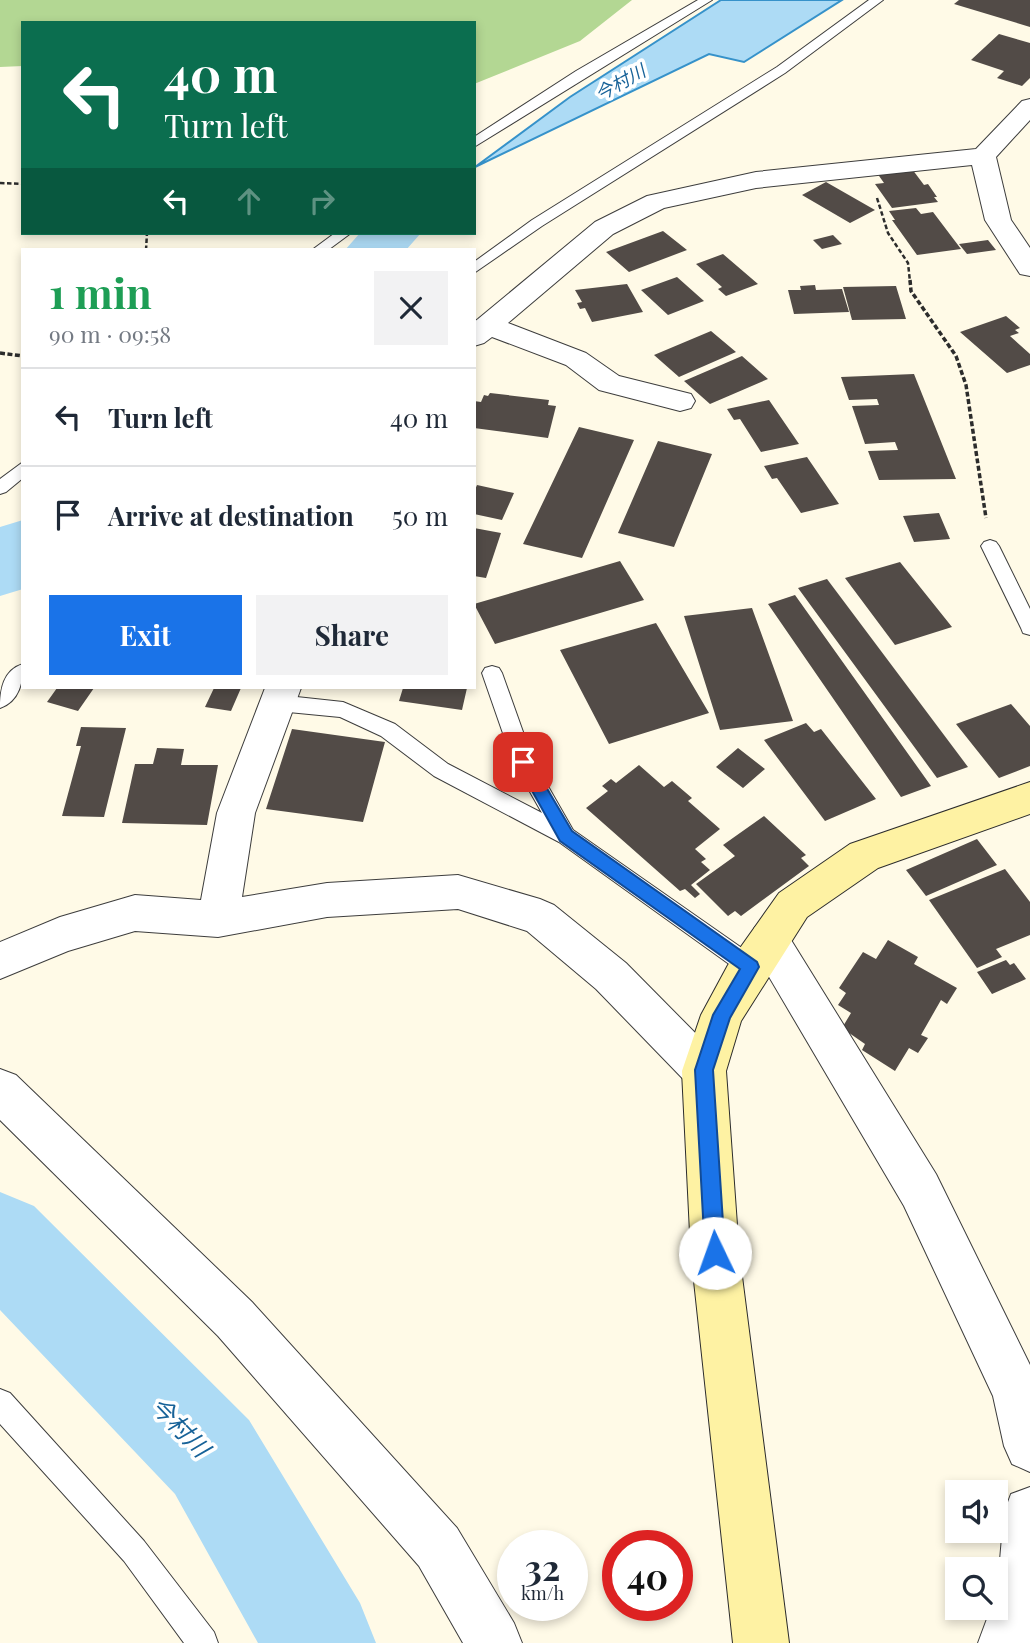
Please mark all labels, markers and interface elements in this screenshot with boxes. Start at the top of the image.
text: 40 m [164,40,277,105]
icon: left [49,49,140,140]
water label: 今村川 [591,57,651,106]
text: Turn left [164,103,288,146]
icon: left [157,182,195,220]
icon: ahead [230,182,268,220]
icon: right [303,182,341,220]
text: 1 min [49,264,152,320]
button: close [374,271,448,345]
text: 90 m · 09:58 [49,318,171,349]
icon: left [49,398,87,436]
text: Turn left [108,400,213,435]
text: 40 m [390,400,448,435]
icon: arrive [49,496,87,534]
text: Arrive at destination [108,498,354,533]
text: 50 m [392,498,448,533]
button: Exit [49,595,242,675]
button: Share [256,595,448,675]
pin [493,732,553,792]
icon: arrive [504,743,542,781]
position arrow [678,1216,752,1290]
water label: 今村川 [144,1389,220,1465]
map controls [945,1480,1008,1620]
button: sound [945,1480,1008,1543]
speed limit sign: 40 [602,1530,693,1621]
text: 32 [525,1543,560,1590]
button: search [945,1557,1008,1620]
text: km/h [521,1581,564,1605]

